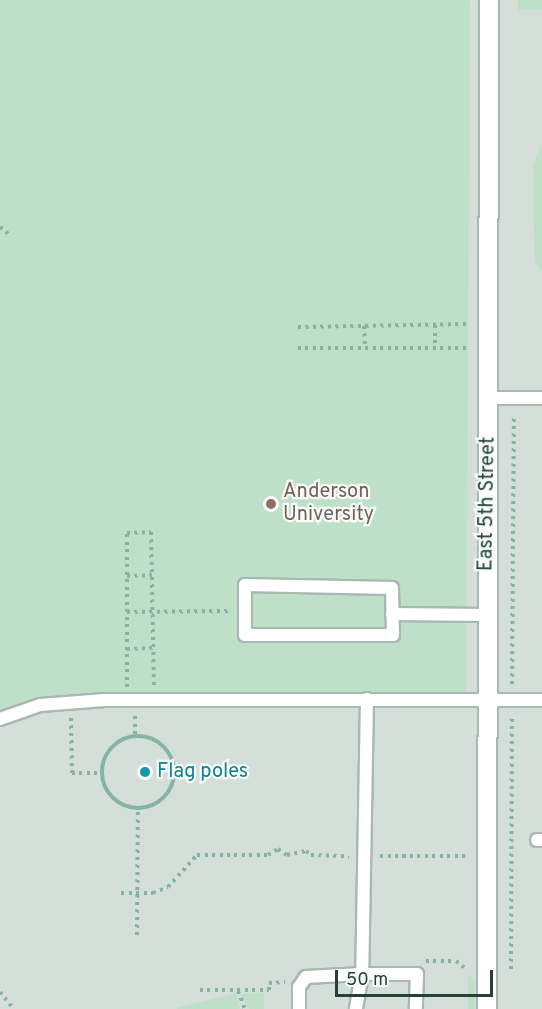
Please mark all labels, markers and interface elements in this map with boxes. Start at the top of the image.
street label: East 5th Street [475,437,501,571]
place label: Anderson University [283,480,374,527]
marker: Anderson University [264,497,278,511]
place label: Flag poles [157,760,248,784]
marker: Flag poles [138,765,152,779]
scale bar [338,958,496,996]
text: 50 m [346,969,388,992]

